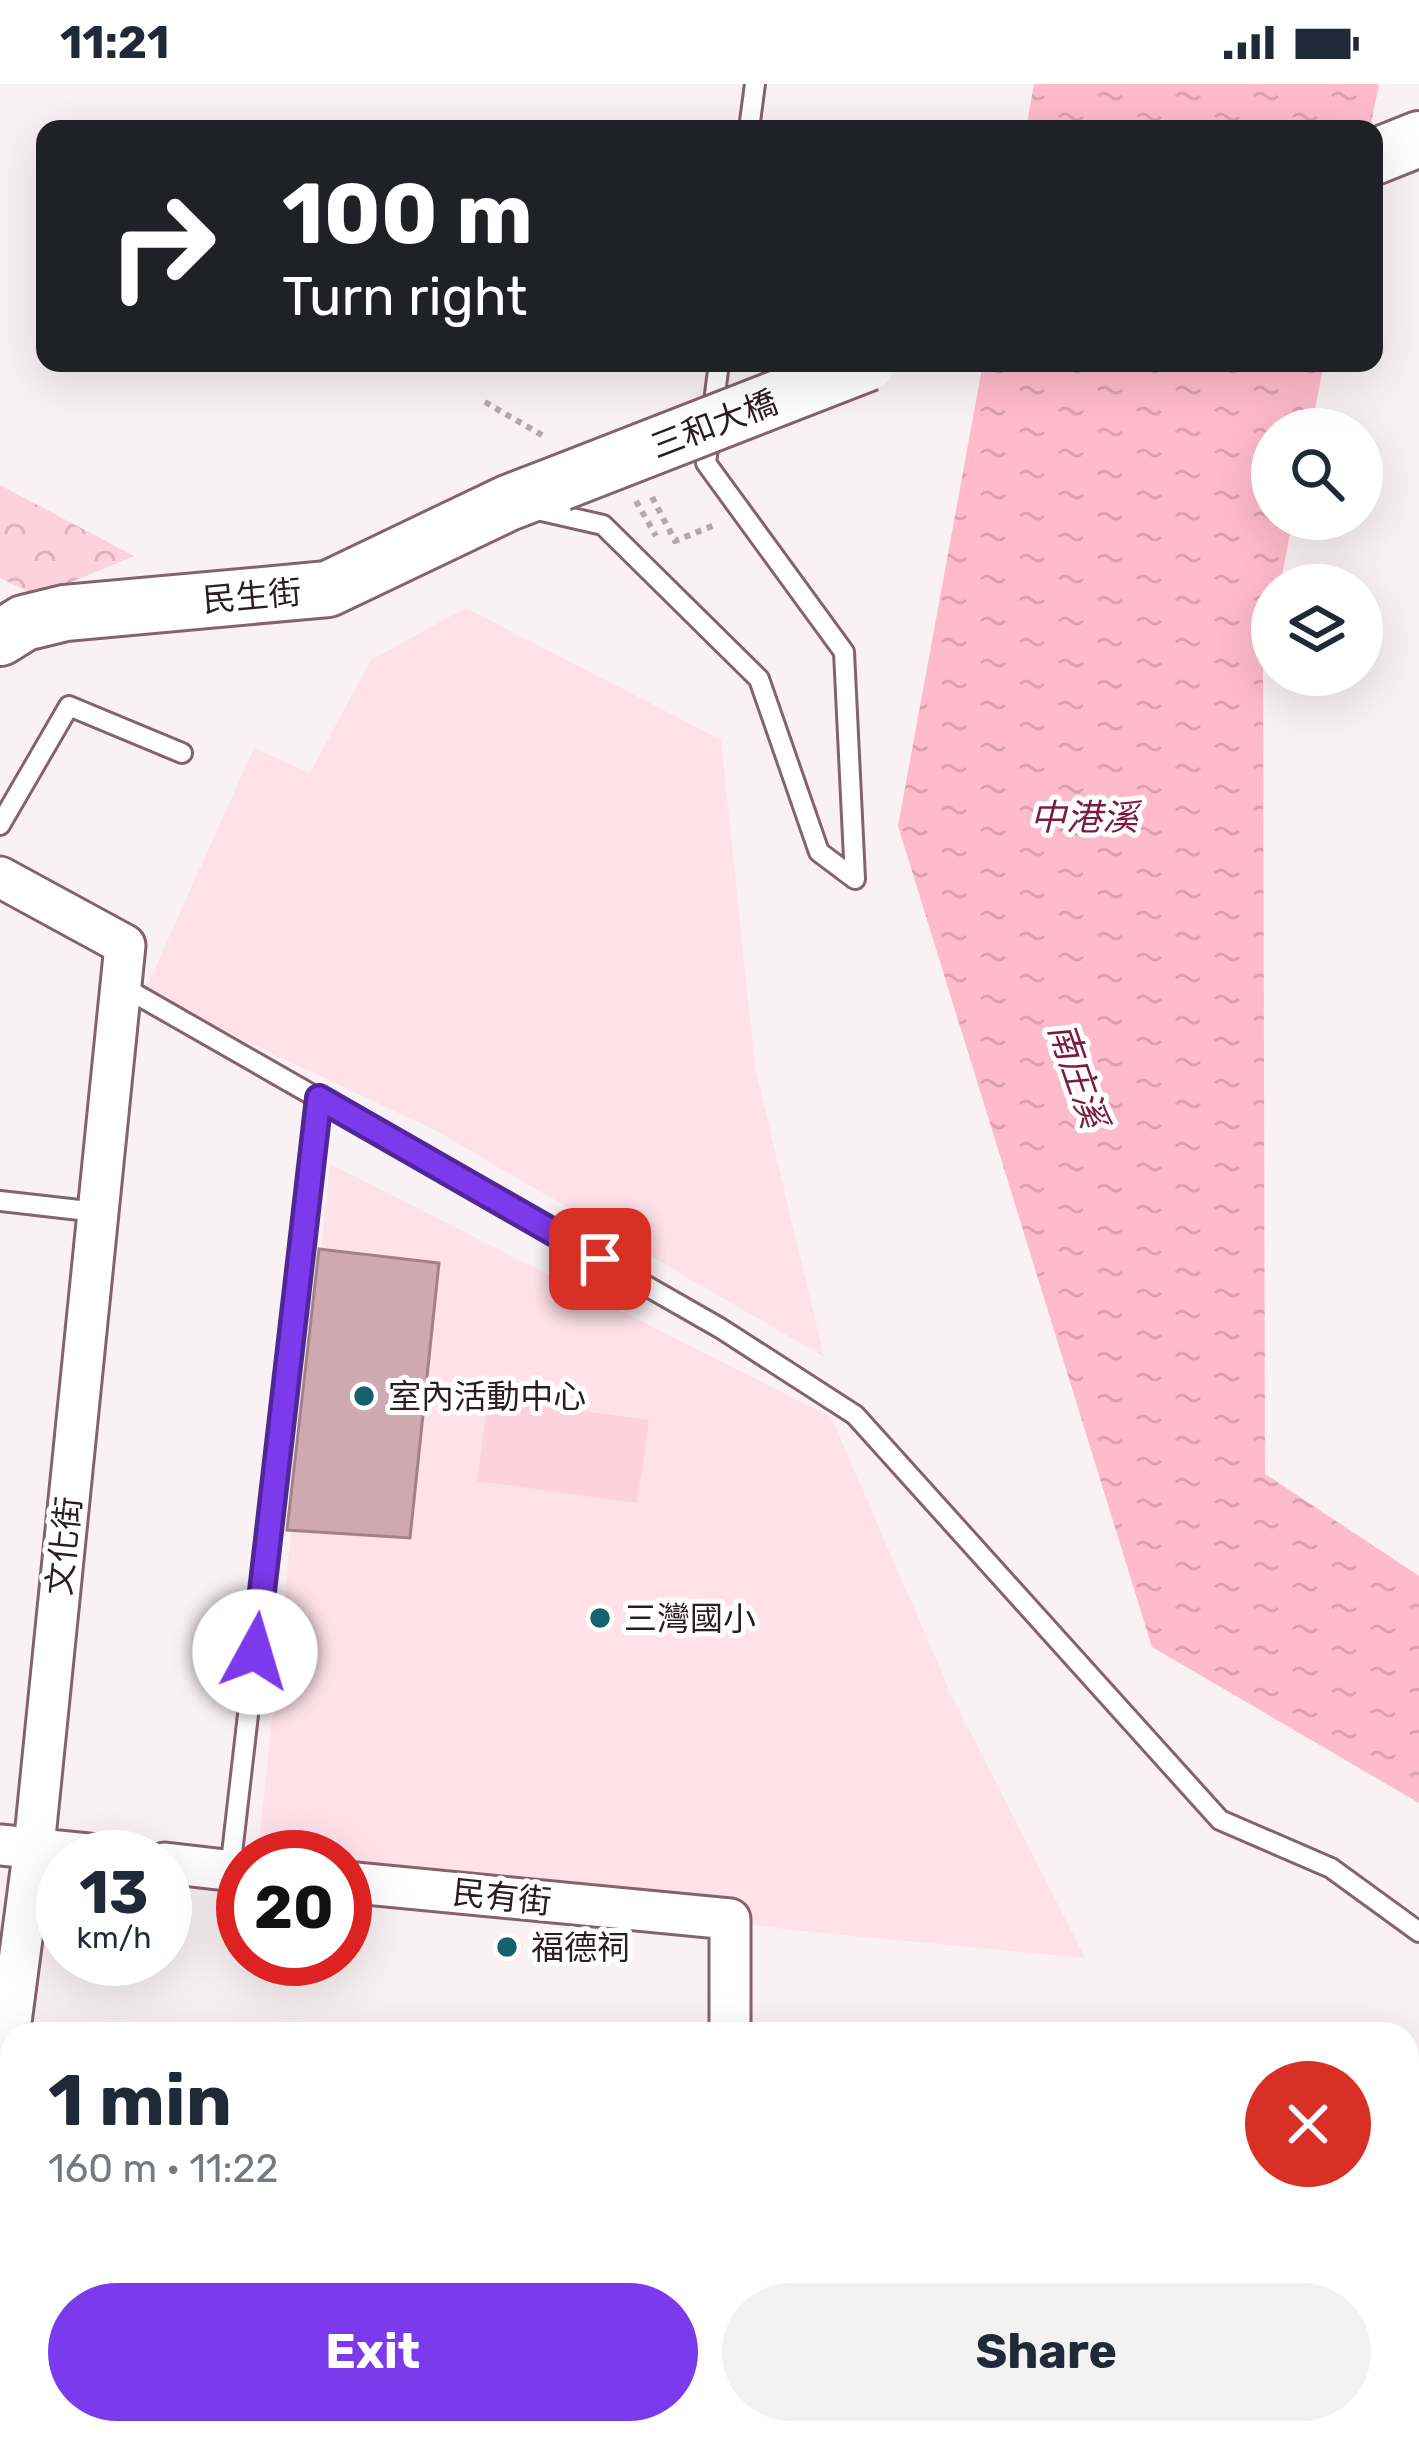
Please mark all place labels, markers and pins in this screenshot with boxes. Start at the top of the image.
pin [549,1208,651,1310]
place label: 室內活動中心 [388,1377,586,1416]
marker: 室內活動中心 [351,1383,377,1409]
place label: 三灣國小 [624,1599,756,1638]
marker: 三灣國小 [587,1605,613,1631]
place label: 福德祠 [531,1928,630,1967]
marker: 福德祠 [494,1934,520,1960]

